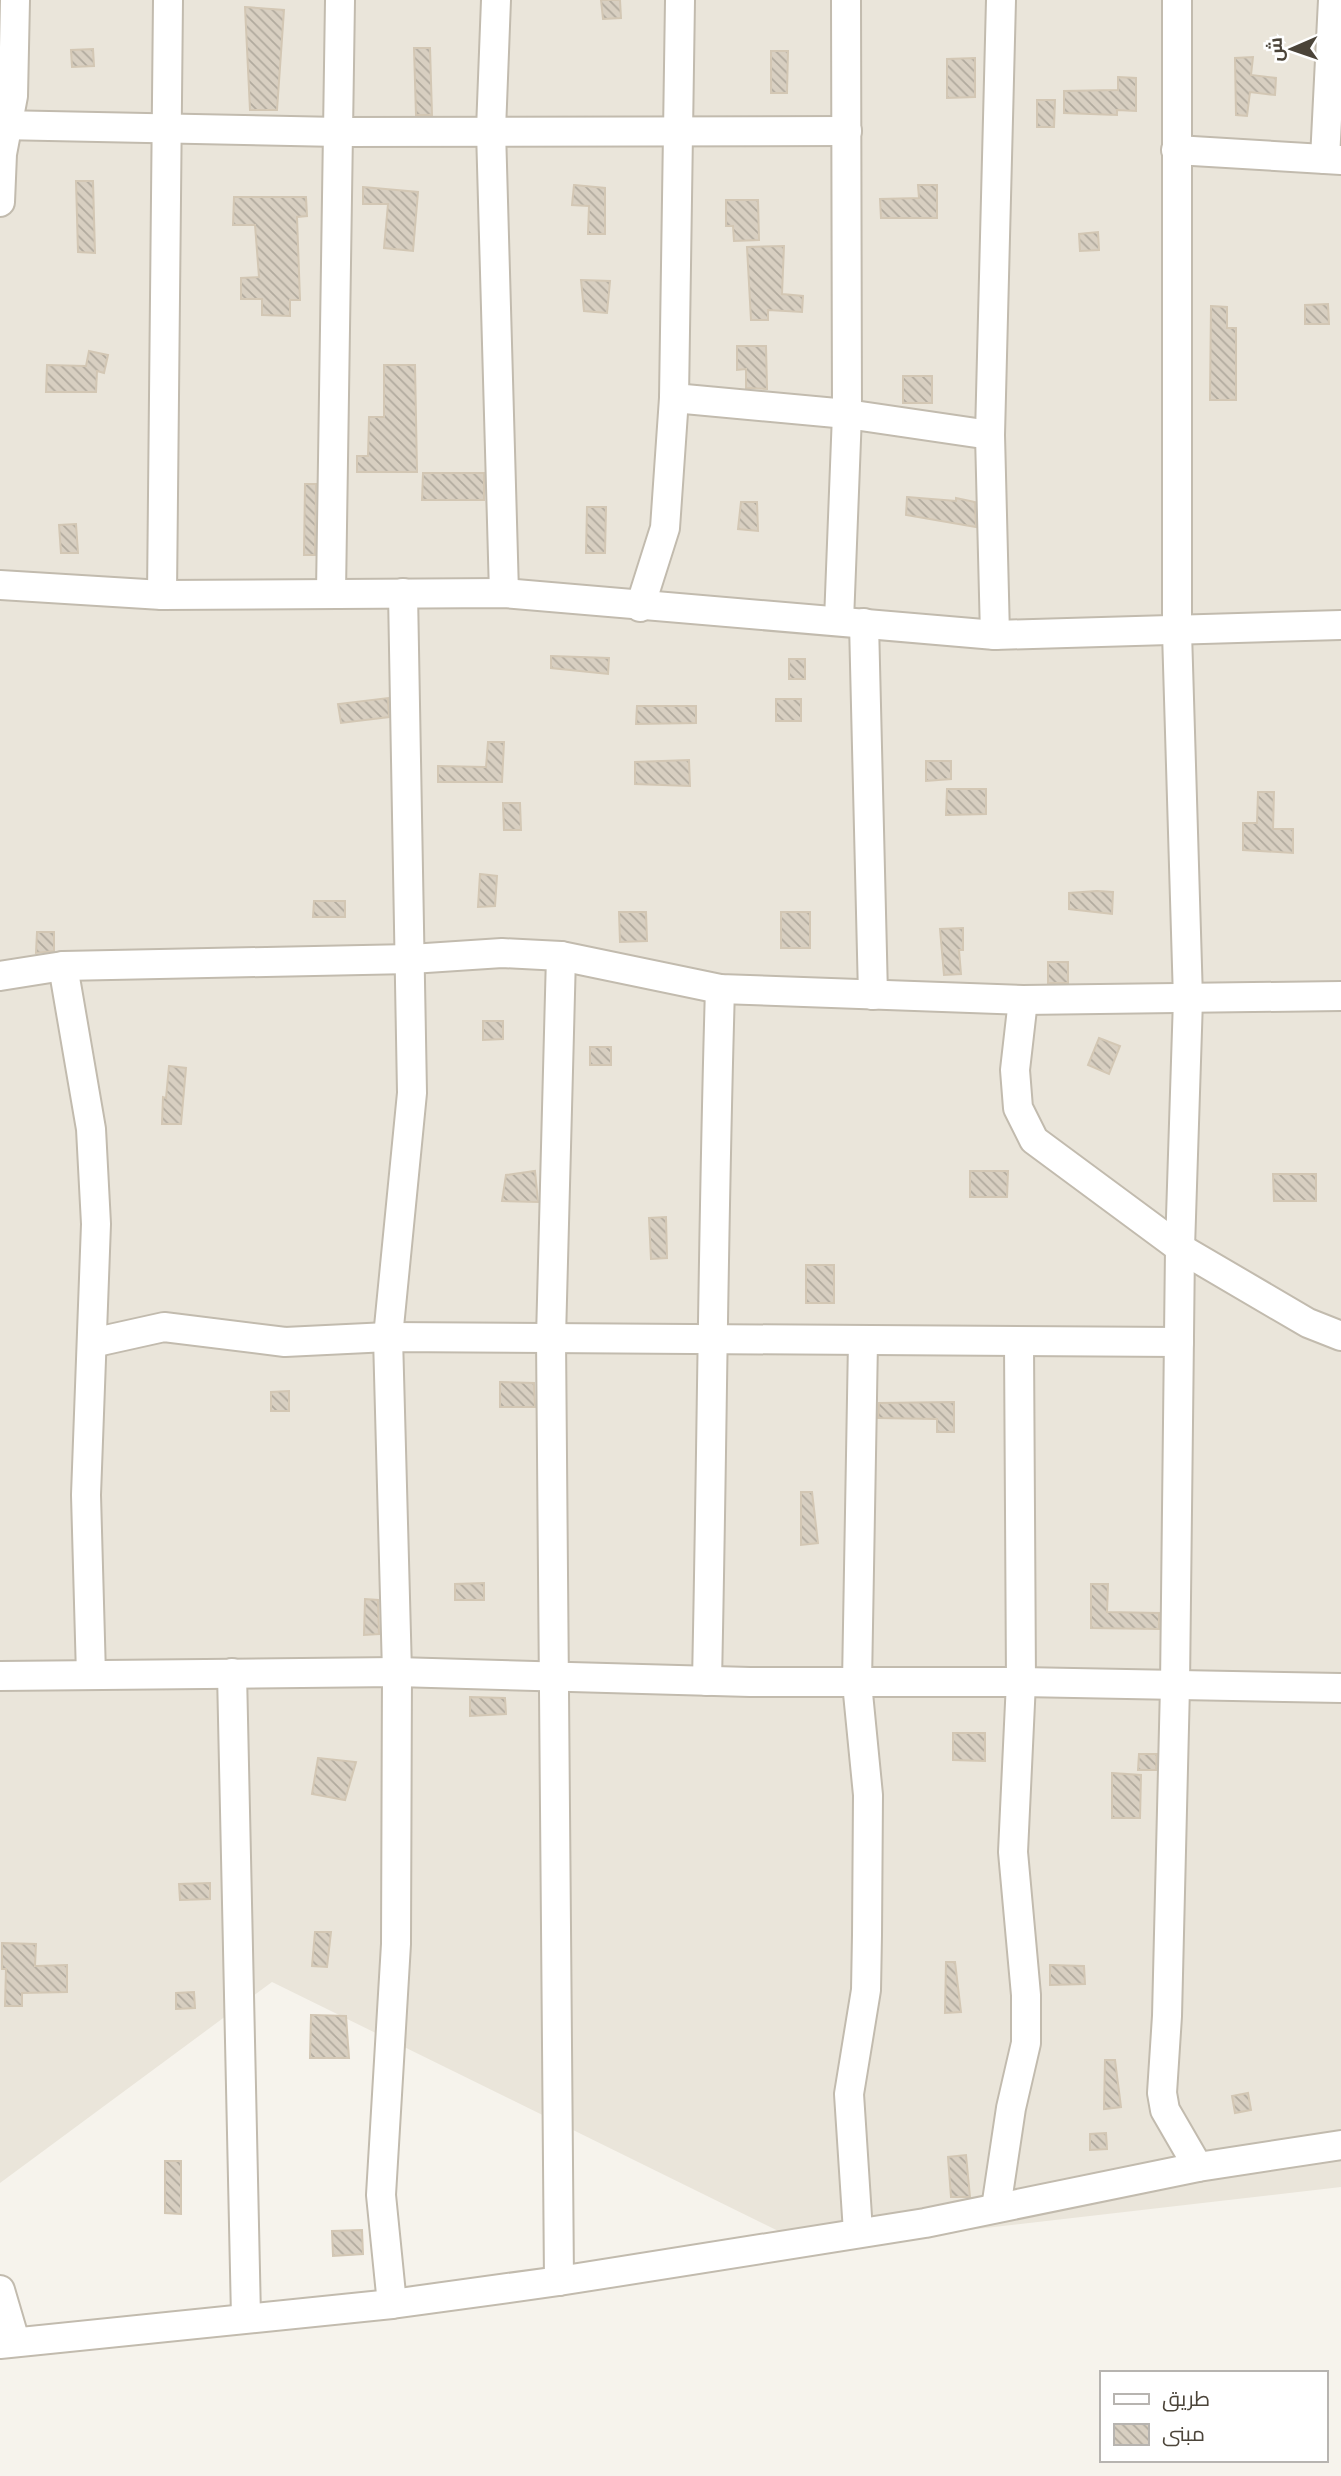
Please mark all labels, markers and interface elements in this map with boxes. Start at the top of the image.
north arrow [1257,14,1327,84]
text: ش [1264,37,1287,62]
legend [1100,2371,1327,2462]
text: طريق [1162,2386,1210,2412]
text: مبنى [1162,2421,1205,2447]

